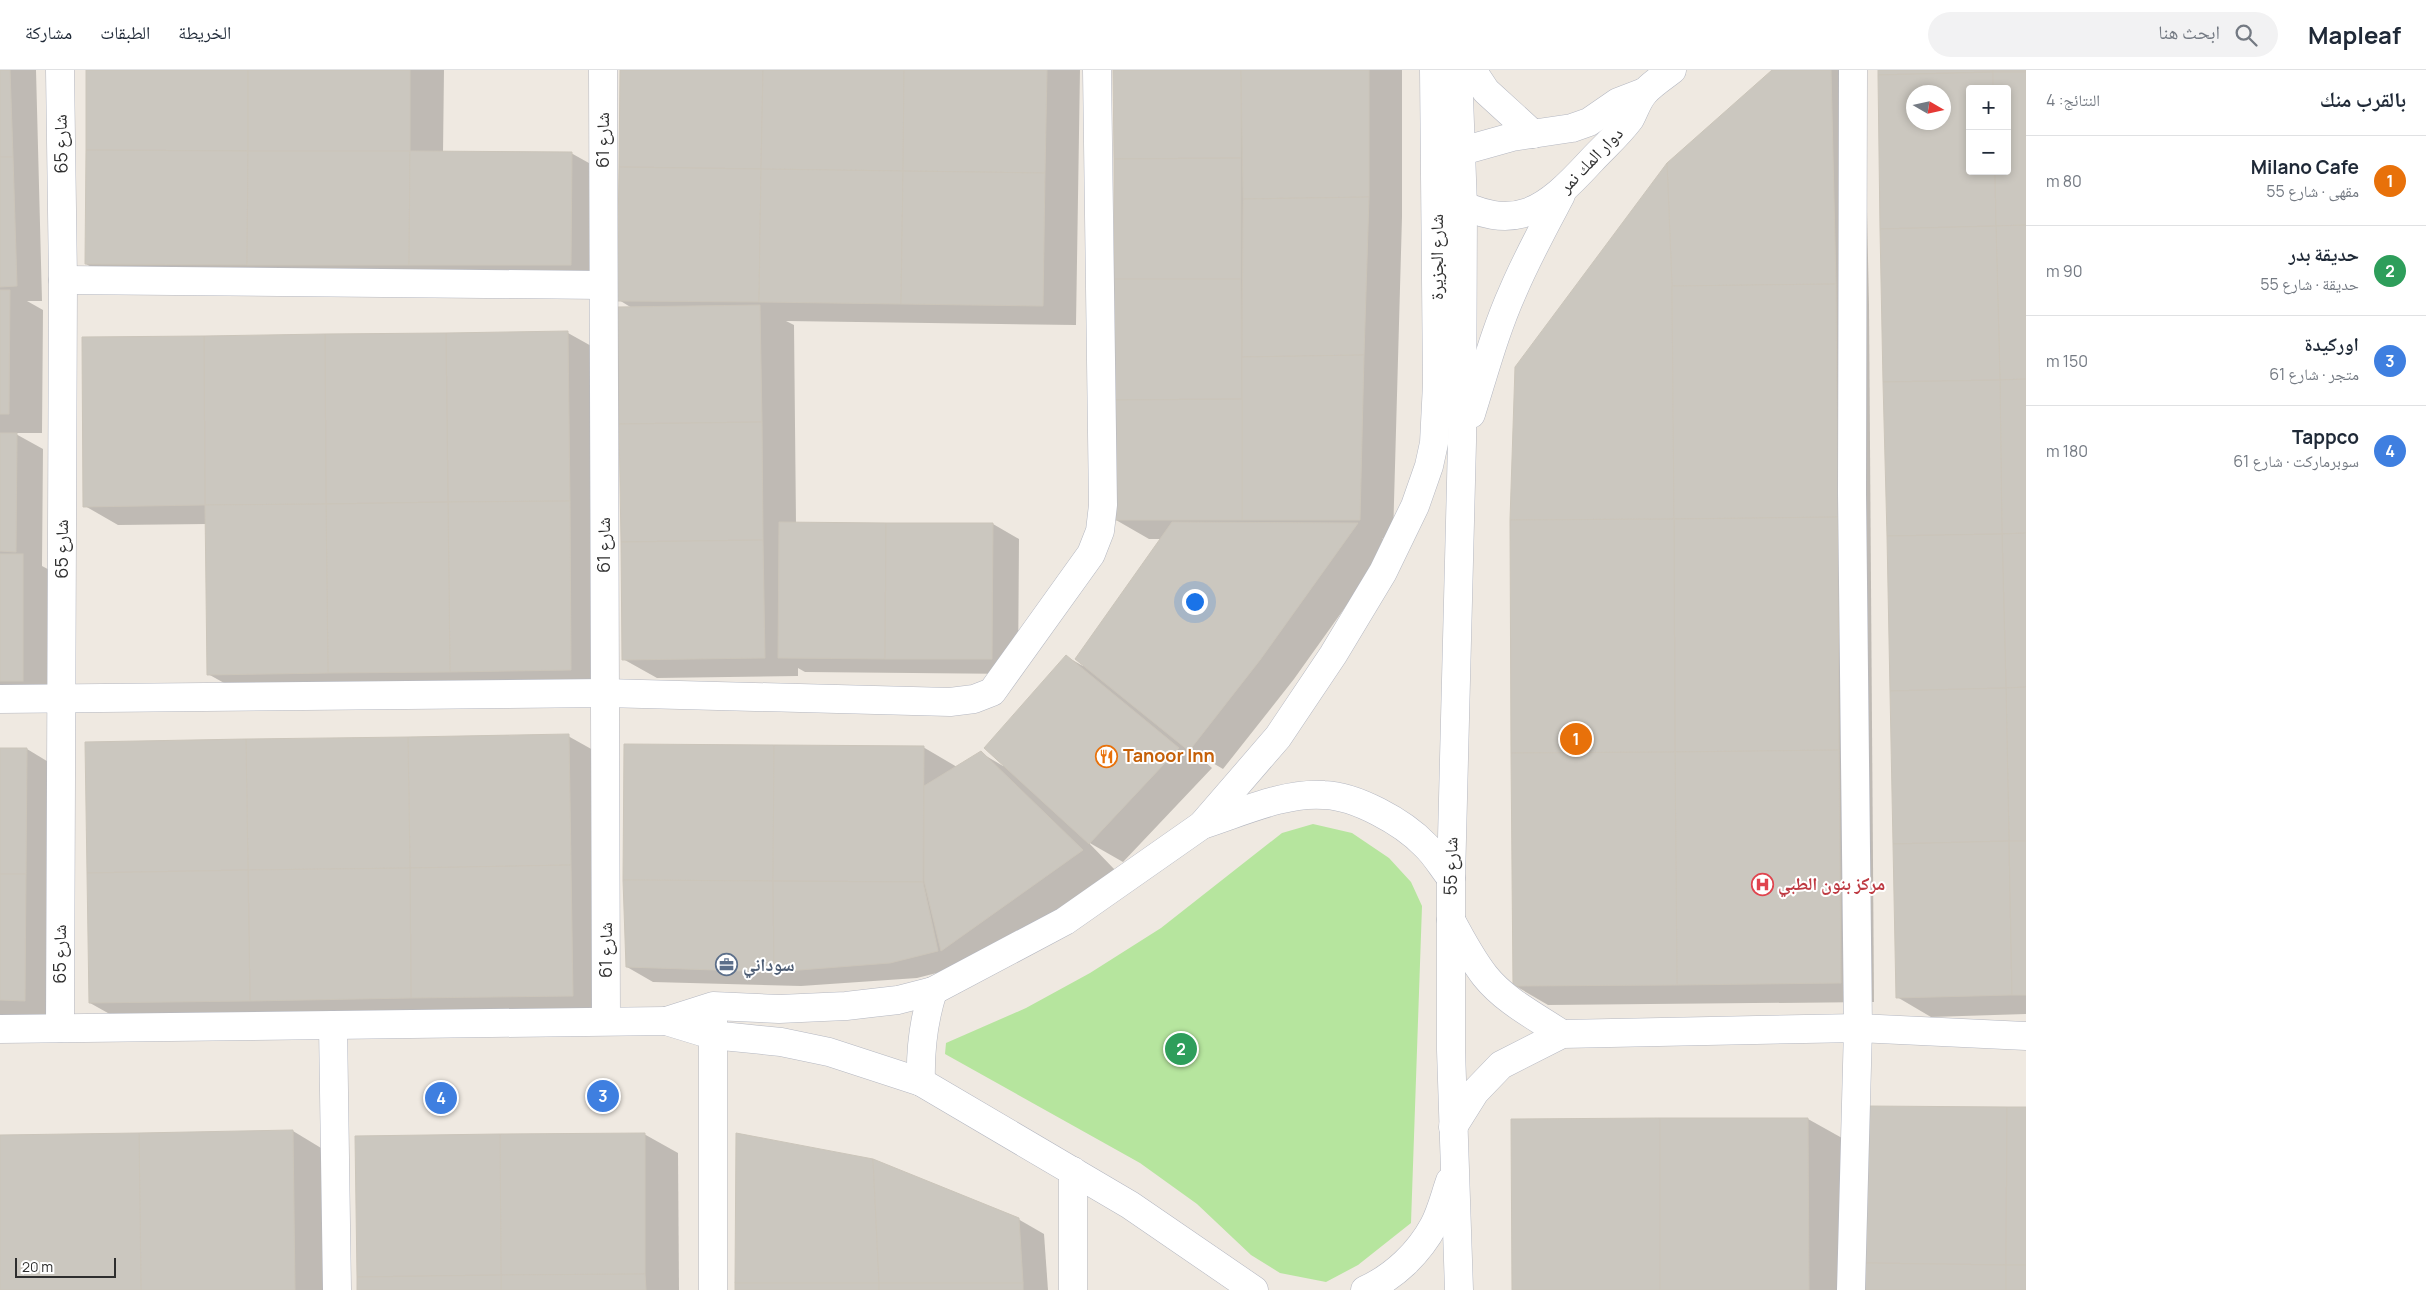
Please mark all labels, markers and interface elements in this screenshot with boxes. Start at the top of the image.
search box [1928,12,2278,57]
text: Mapleaf [2308,18,2401,51]
text: ابحث هنا [2158,19,2220,45]
text: مشاركة [25,20,72,44]
text: الطبقات [100,20,150,44]
text: الخريطة [178,20,231,44]
icon: search [2232,21,2260,49]
north arrow [1906,85,1951,130]
map controls [1966,85,2011,175]
button: + [1966,85,2011,130]
text: بالقرب منك [2320,85,2406,113]
text: النتائج: 4 [2046,89,2100,111]
street label: شارع 61 [590,112,614,168]
street label: شارع 65 [47,114,73,174]
street label: دوار المك نمر [1552,121,1628,198]
button: − [1966,130,2011,175]
text: Milano Cafe [2251,154,2359,180]
text: 80 m [2046,170,2082,192]
text: 1 [2387,170,2394,192]
text: مقهى · شارع 55 [2266,180,2359,202]
street label: شارع الجزيرة [1424,214,1448,300]
text: حديقة بدر [2289,241,2359,267]
text: 90 m [2046,260,2082,282]
text: 2 [2385,260,2395,282]
text: حديقة · شارع 55 [2260,273,2359,295]
text: اوركيدة [2304,331,2359,357]
text: 150 m [2046,350,2088,372]
text: 3 [2385,350,2395,372]
text: متجر · شارع 61 [2269,363,2359,385]
text: Tappco [2292,424,2359,450]
text: 180 m [2046,440,2088,462]
text: 4 [2385,440,2395,462]
text: سوبرماركت · شارع 61 [2233,450,2359,472]
street label: شارع 61 [591,517,615,573]
street label: شارع 65 [49,519,73,579]
your location [1182,589,1208,615]
pin: 1 [1560,720,1592,758]
place label: Tanoor Inn [1123,743,1215,767]
restaurant icon: Tanoor Inn [1095,744,1119,768]
street label: شارع 55 [1437,836,1463,896]
place label: مركز بنون الطبي [1778,871,1885,898]
hospital icon: مركز بنون الطبي [1750,872,1774,896]
street label: شارع 61 [593,922,617,978]
street label: شارع 65 [47,924,71,984]
place label: سوداني [743,952,795,979]
office icon: سوداني [715,953,739,977]
pin: 2 [1165,1030,1197,1068]
pin: 3 [587,1077,619,1115]
pin: 4 [425,1079,457,1117]
scale bar [15,1255,116,1278]
text: 20 m [22,1257,53,1276]

